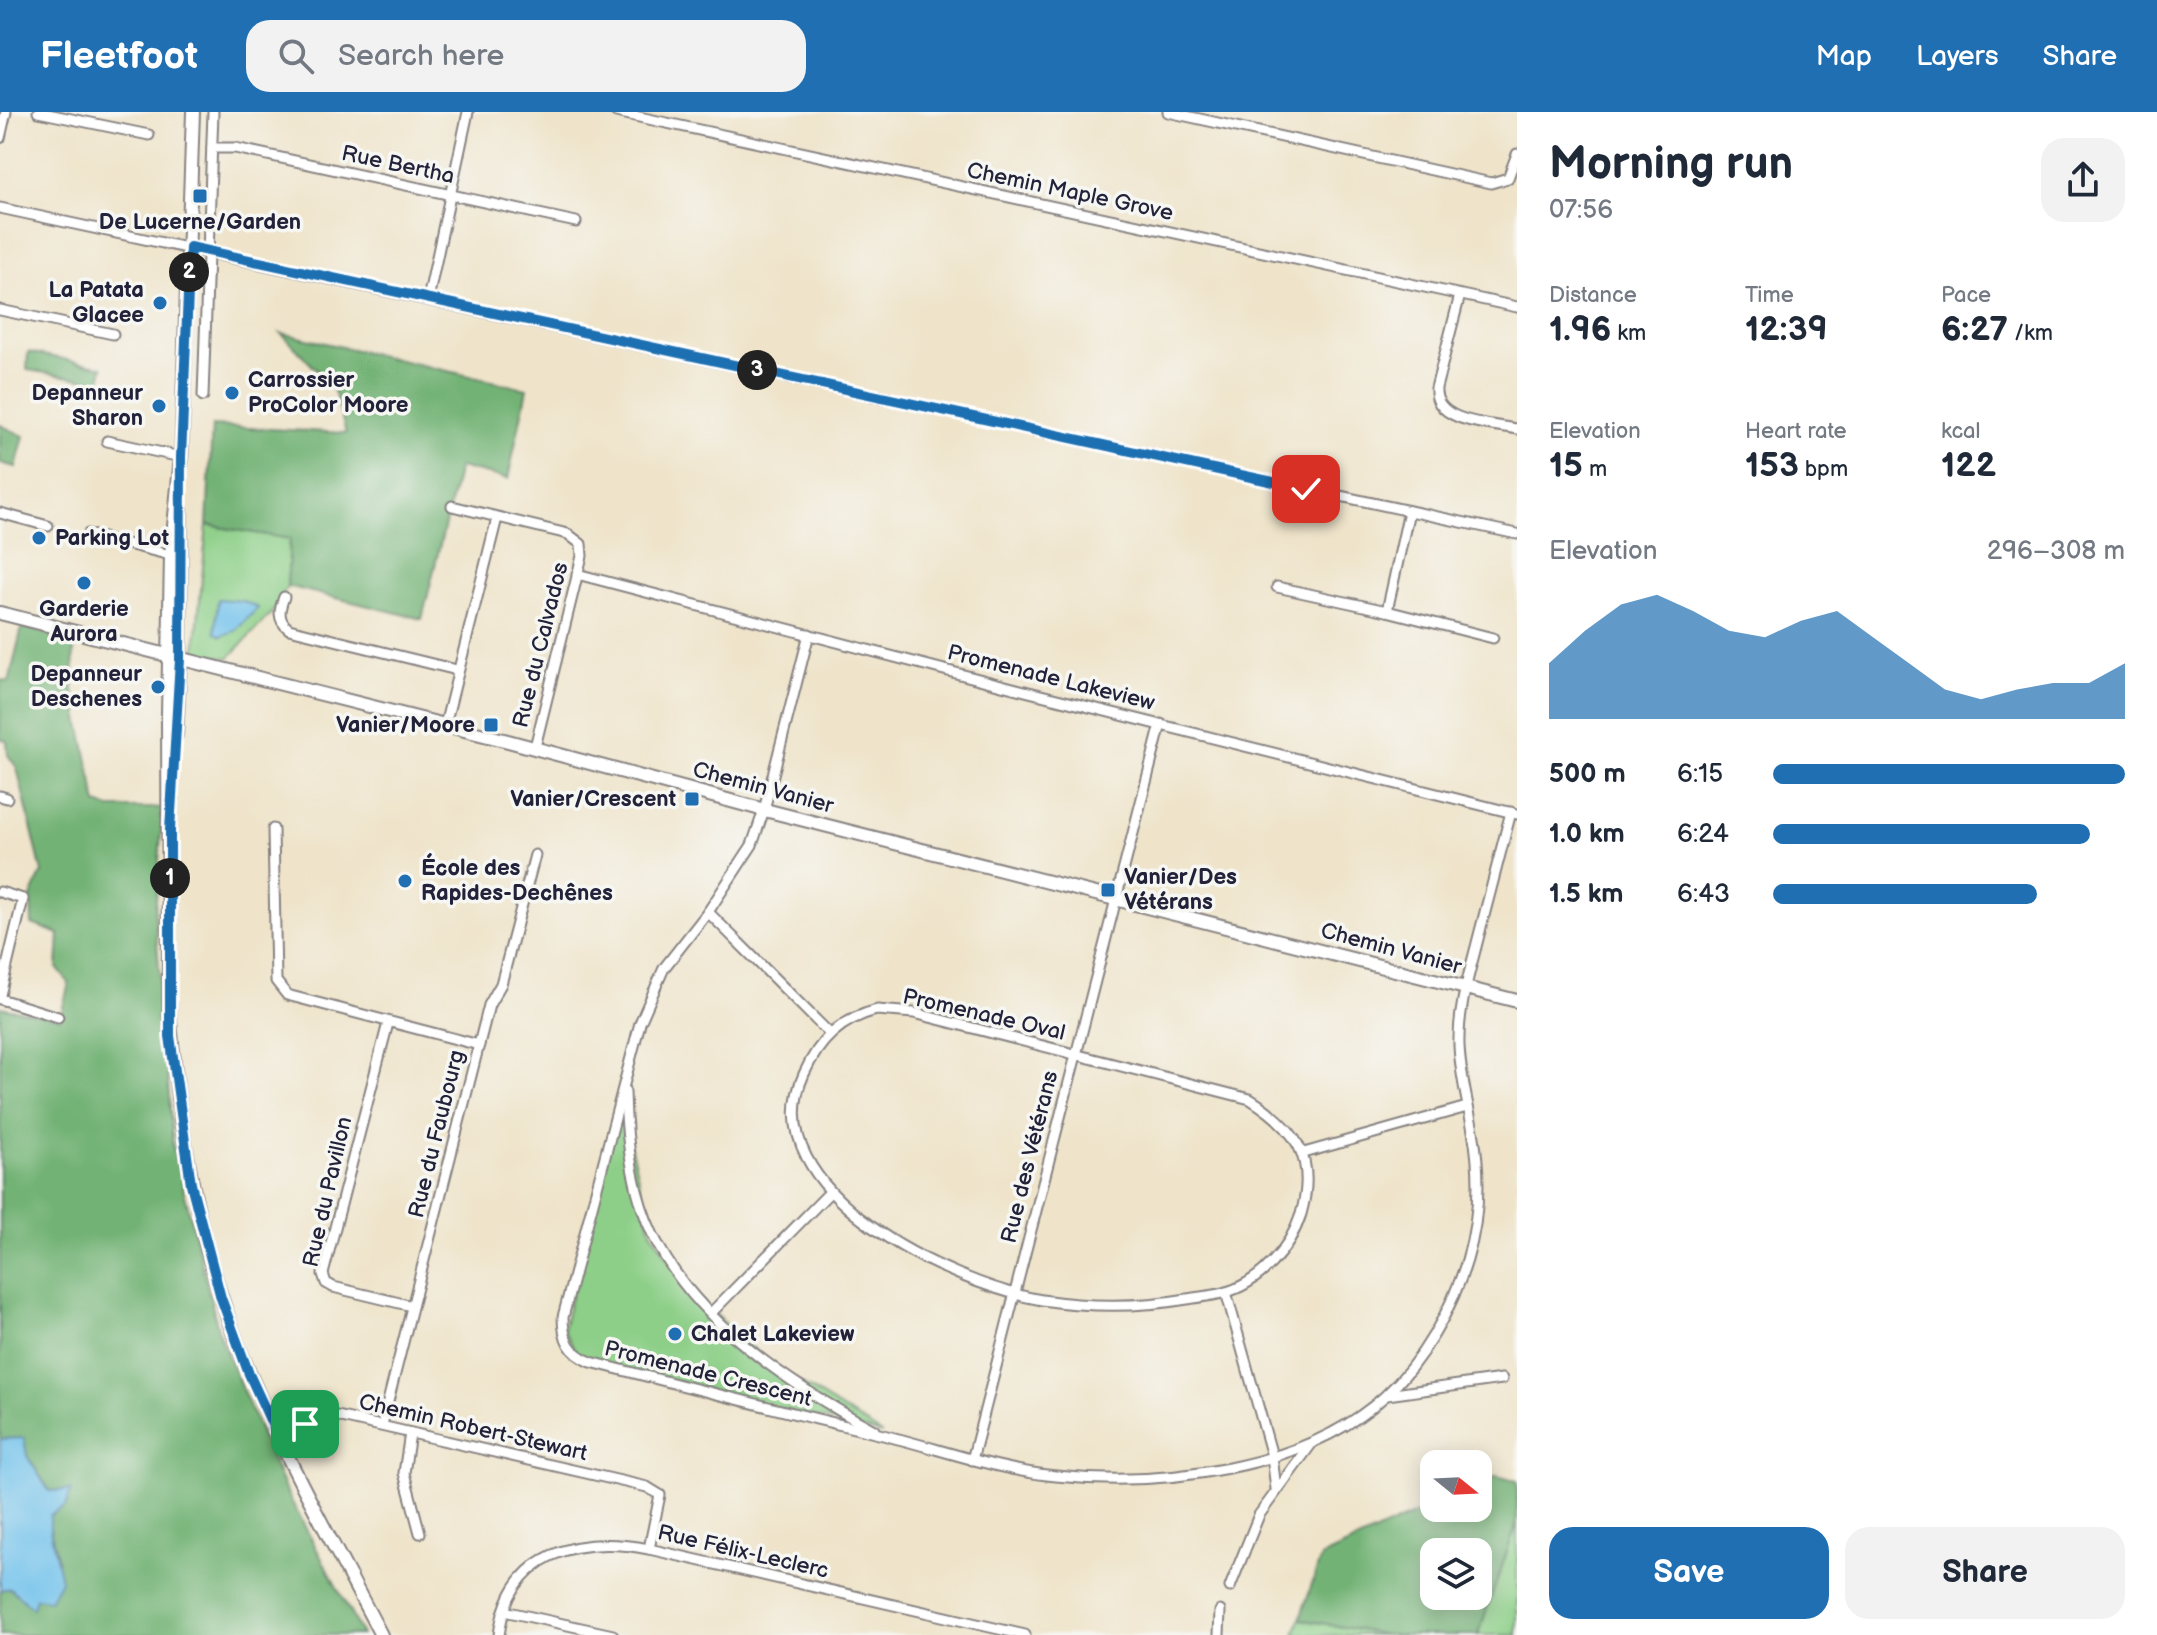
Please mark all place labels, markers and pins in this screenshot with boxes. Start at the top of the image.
marker: De Lucerne/Garden [191,187,209,205]
place label: De Lucerne/Garden [99,209,301,236]
pin: 2 [169,252,209,292]
place label: La Patata Glacee [48,277,144,329]
marker: La Patata Glacee [151,294,169,312]
pin: 3 [737,350,777,390]
place label: Carrossier ProColor Moore [248,367,408,419]
place label: Depanneur Sharon [31,380,143,432]
marker: Carrossier ProColor Moore [223,384,241,402]
marker: Depanneur Sharon [150,397,168,415]
pin [1272,455,1340,523]
place label: Parking Lot [55,525,170,552]
marker: Parking Lot [30,529,48,547]
marker: Garderie Aurora [75,574,93,592]
place label: Garderie Aurora [39,596,129,648]
place label: Depanneur Deschenes [30,661,142,713]
marker: Depanneur Deschenes [149,678,167,696]
place label: Vanier/Moore [336,712,475,739]
marker: Vanier/Moore [482,716,500,734]
place label: Vanier/Crescent [510,786,677,813]
marker: Vanier/Crescent [683,790,701,808]
place label: École des Rapides-Dechênes [421,853,613,907]
pin: 1 [150,858,190,898]
place label: Vanier/Des Vétérans [1124,864,1237,916]
marker: École des Rapides-Dechênes [396,872,414,890]
marker: Vanier/Des Vétérans [1099,881,1117,899]
place label: Chalet Lakeview [691,1321,855,1348]
marker: Chalet Lakeview [666,1325,684,1343]
pin [271,1390,339,1458]

